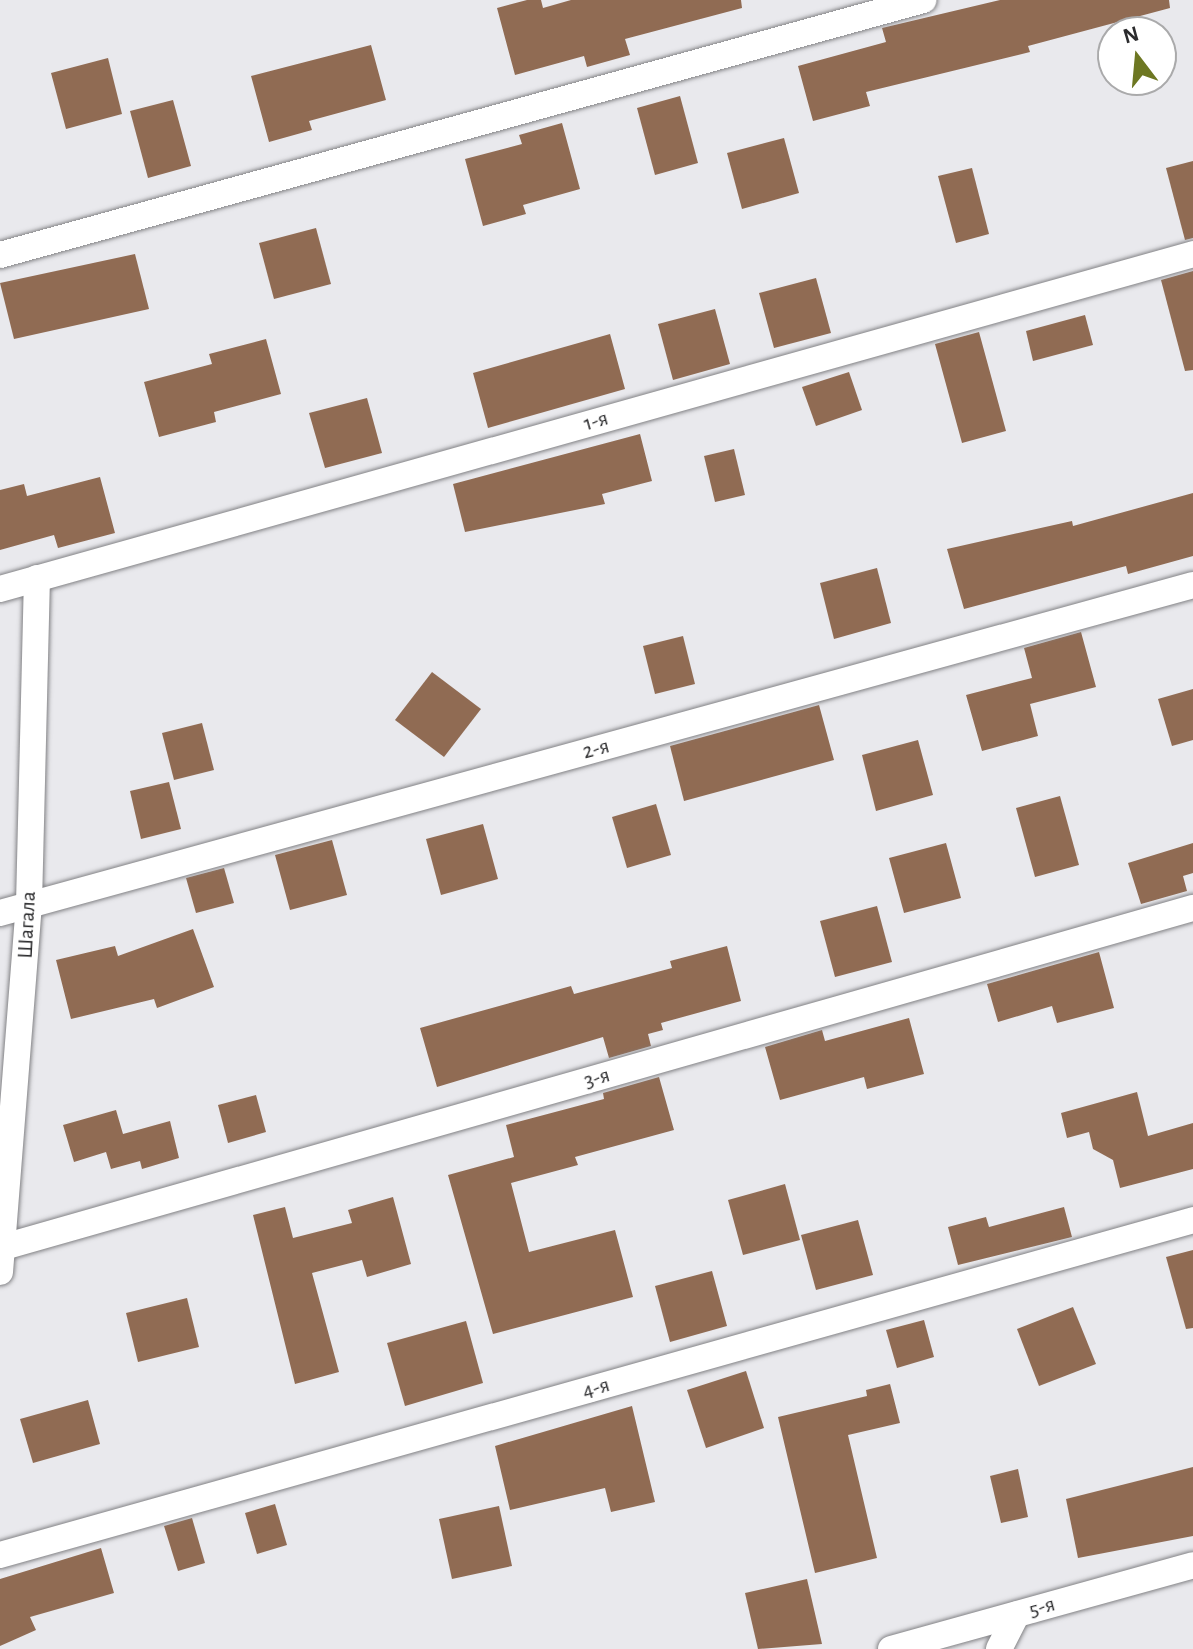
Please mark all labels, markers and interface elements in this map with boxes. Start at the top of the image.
north arrow [1097,16,1177,96]
text: N [1121,22,1141,48]
street label: 1-я [581,405,611,437]
street label: 2-я [580,733,612,765]
street label: Шагала [12,890,42,960]
street label: 3-я [581,1062,613,1094]
street label: 4-я [579,1372,613,1404]
street label: 5-я [1026,1591,1058,1623]

